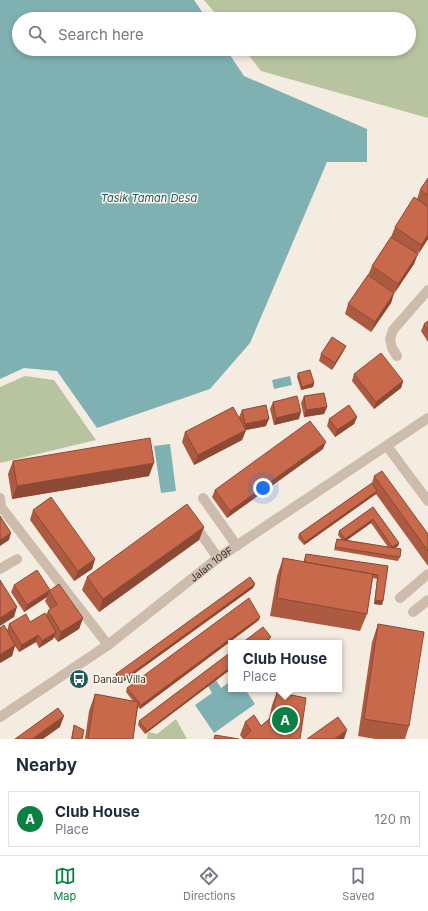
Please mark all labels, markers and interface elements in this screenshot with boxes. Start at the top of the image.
search box [12,12,416,56]
icon: search [26,23,48,45]
text: Search here [58,25,144,44]
water label: Tasik Taman Desa [101,191,197,205]
your location [253,478,273,498]
street label: Jalan 109F [187,544,235,584]
popup [228,640,342,692]
text: Club House [243,649,327,668]
bus stop icon: Danau Villa [68,668,90,690]
text: Place [243,668,276,684]
place label: Danau Villa [93,673,146,685]
pin: A [272,705,298,735]
text: Nearby [16,755,77,775]
text: Club House [55,802,140,821]
text: A [25,811,35,827]
text: 120 m [375,811,411,827]
text: Place [55,821,89,837]
tab: Map [53,865,76,903]
tab: Directions [183,865,236,903]
tab: Saved [342,865,375,903]

